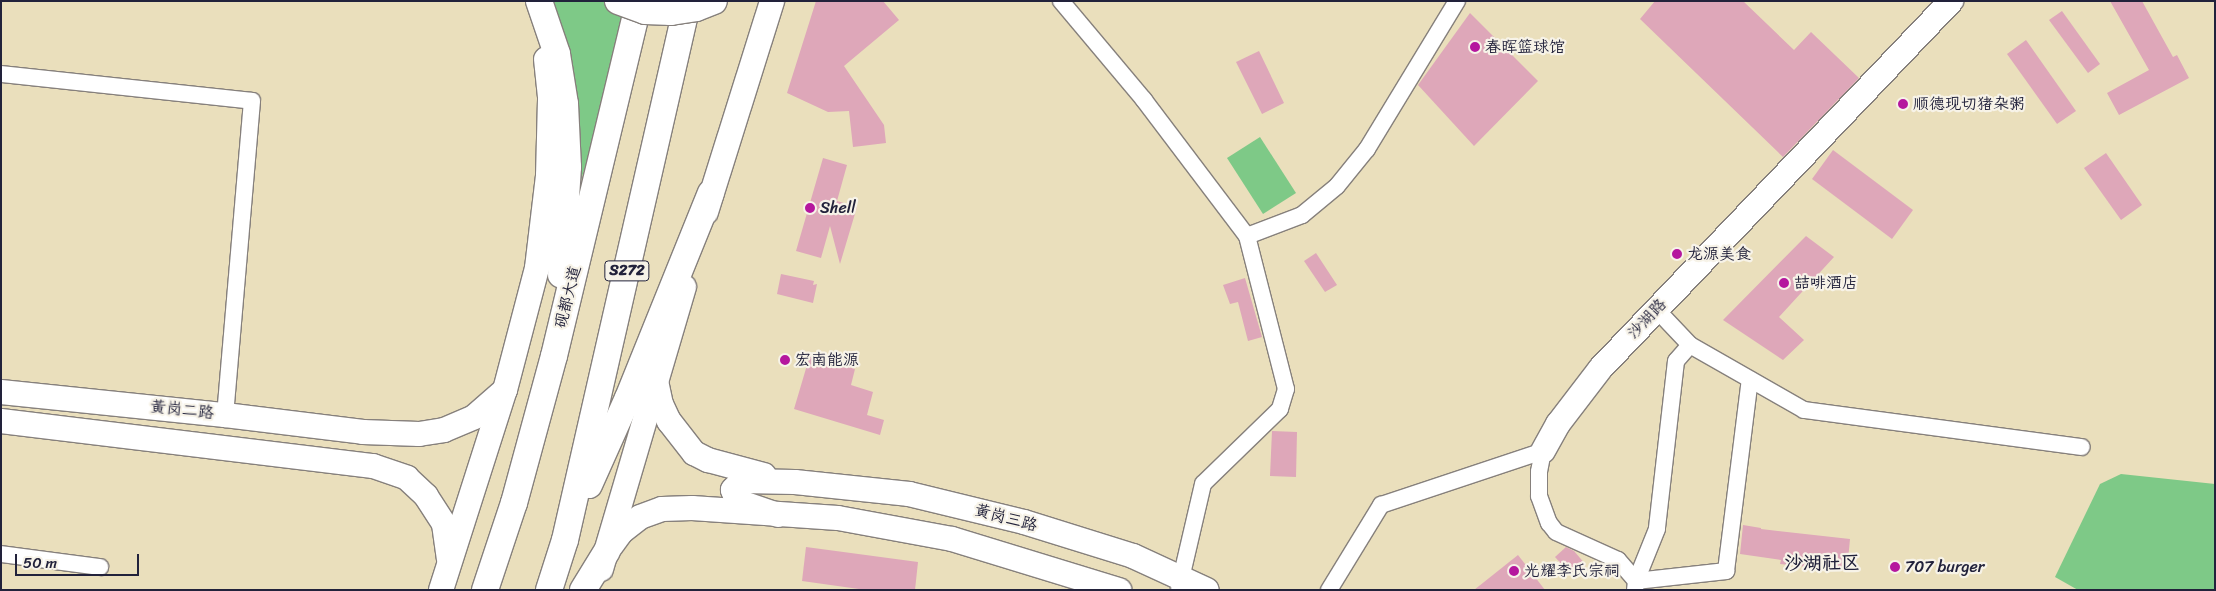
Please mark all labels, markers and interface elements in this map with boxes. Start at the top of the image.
place label: 春晖篮球馆 [1485,37,1565,57]
marker: 春晖篮球馆 [1469,41,1481,53]
place label: 顺德现切猪杂粥 [1913,94,2025,114]
marker: 顺德现切猪杂粥 [1897,98,1909,110]
place label: Shell [820,198,856,218]
marker: Shell [804,202,816,214]
place label: 龙源美食 [1687,244,1751,264]
marker: 龙源美食 [1671,248,1683,260]
road number: S272 [603,258,651,284]
street label: 砚都大道 [551,264,585,330]
place label: 喆啡酒店 [1794,273,1858,293]
marker: 喆啡酒店 [1778,277,1790,289]
street label: 沙湖路 [1624,295,1670,343]
place label: 宏南能源 [795,350,859,370]
marker: 宏南能源 [779,354,791,366]
street label: 黄岗二路 [149,397,215,423]
street label: 黄岗三路 [973,500,1039,536]
scale bar [18,544,141,576]
text: 50 m [23,550,57,576]
district label: 沙湖社区 [1784,552,1860,574]
place label: 707 burger [1905,557,1984,577]
place label: 光耀李氏宗祠 [1524,561,1620,581]
marker: 707 burger [1889,561,1901,573]
marker: 光耀李氏宗祠 [1508,565,1520,577]

